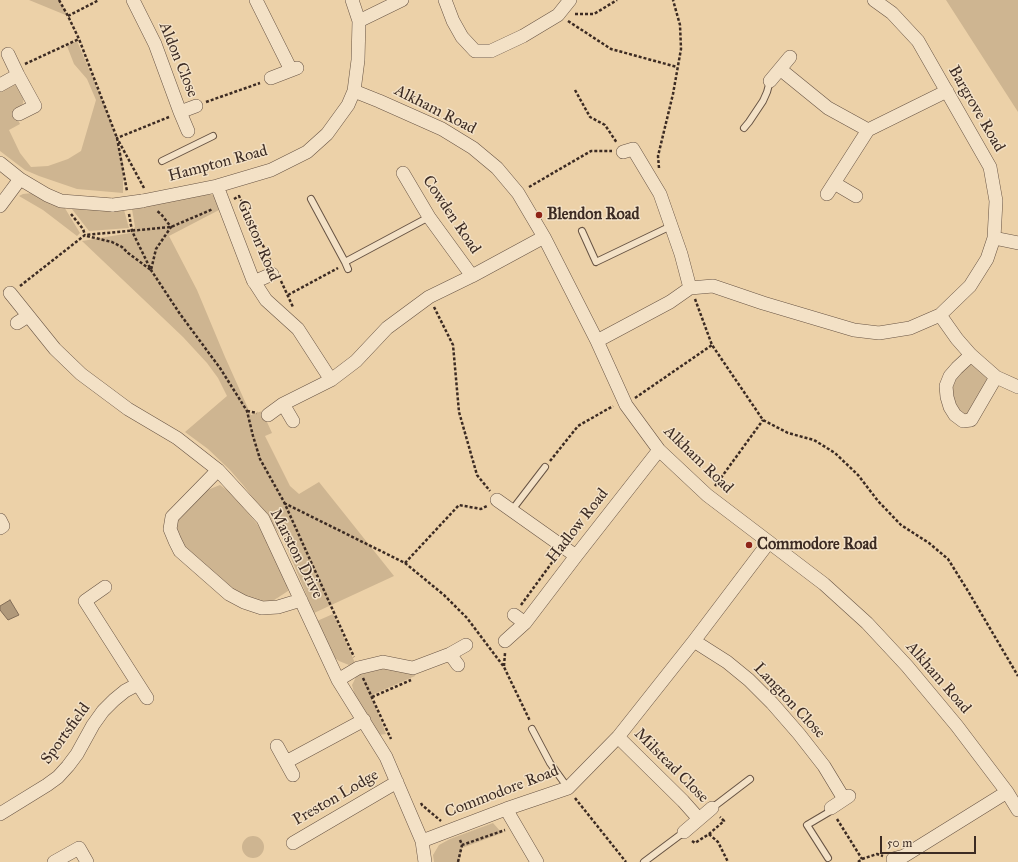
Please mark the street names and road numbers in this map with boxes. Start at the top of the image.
street label: Aldon Close [154,20,202,100]
street label: Bargrove Road [944,62,1008,156]
street label: Alkham Road [391,81,479,139]
street label: Hampton Road [166,142,270,186]
street label: Cowden Road [418,172,484,258]
street label: Guston Road [232,198,284,284]
street label: Alkham Road [659,422,737,498]
street label: Hadlow Road [543,485,613,567]
street label: Marston Drive [265,506,327,602]
street label: Alkham Road [902,638,974,718]
street label: Langton Close [749,659,829,743]
street label: Sportsfield [37,700,95,768]
street label: Milstead Close [630,725,712,807]
street label: Commodore Road [442,761,562,823]
street label: Preston Lodge [290,766,382,830]

